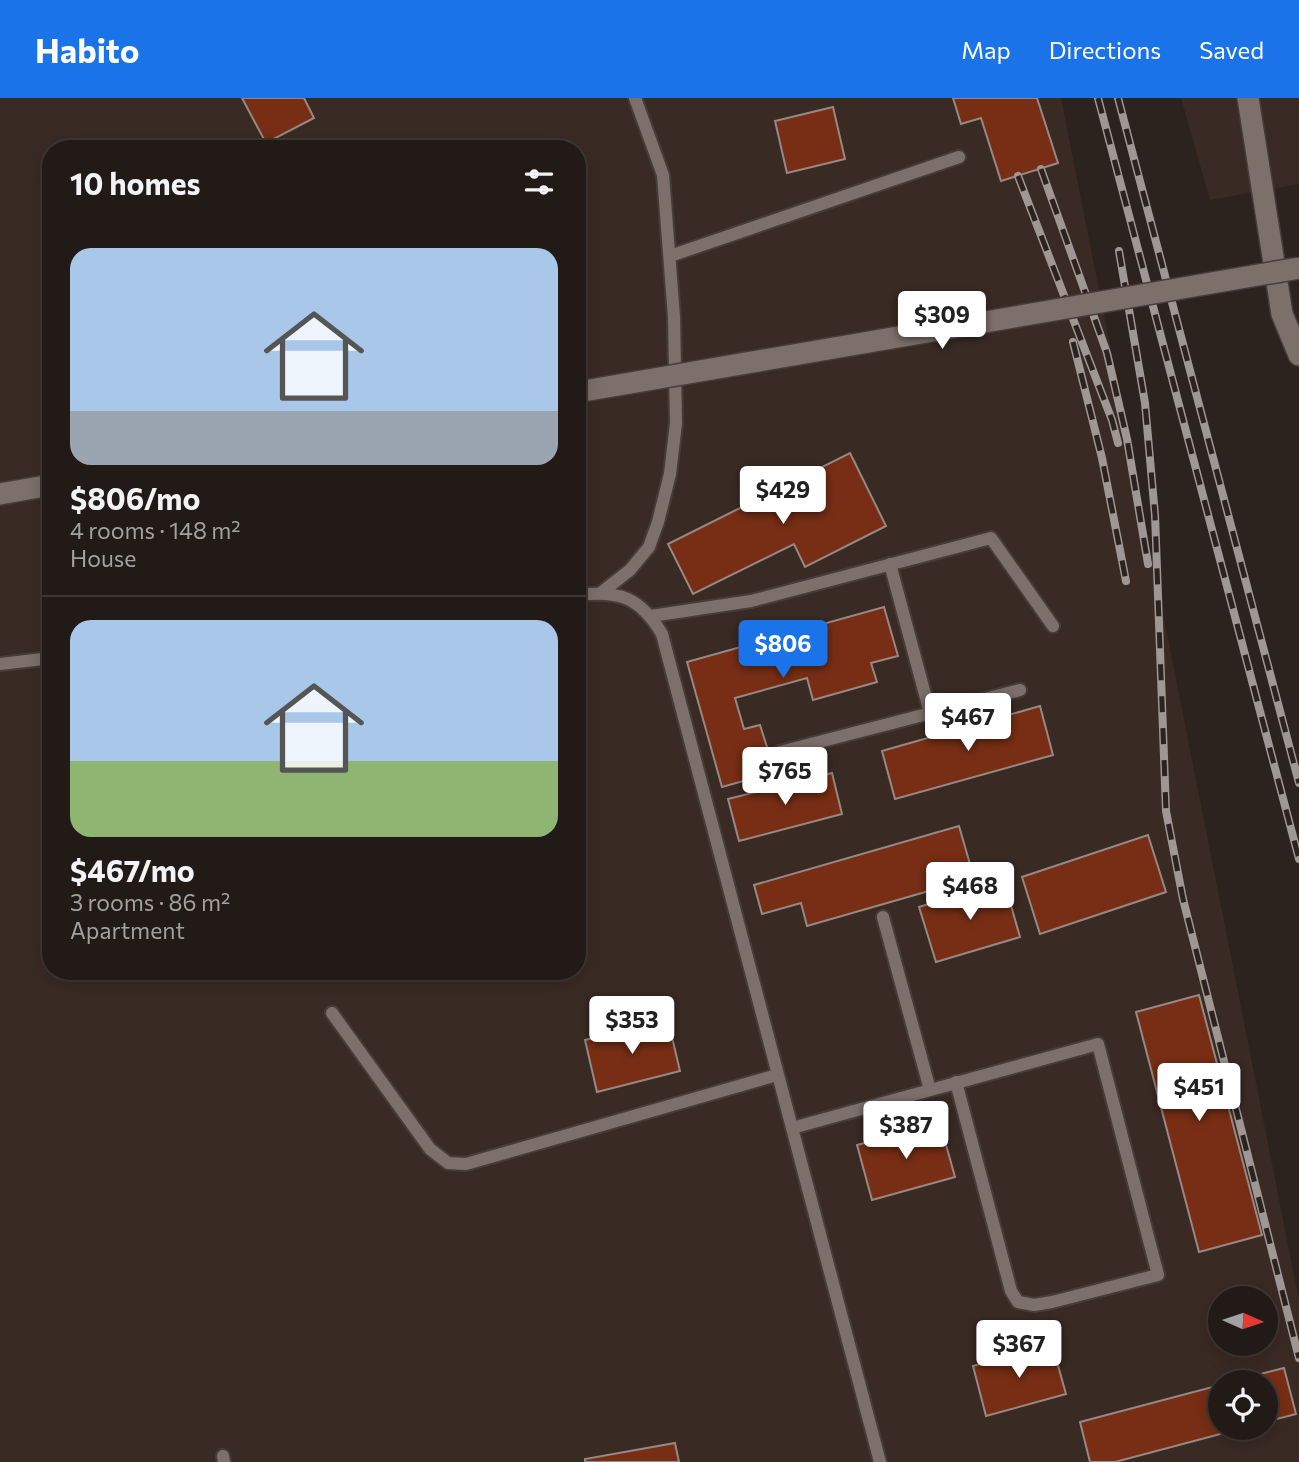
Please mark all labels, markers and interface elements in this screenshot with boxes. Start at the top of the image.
text: Habito [35,29,139,70]
text: Map [961,35,1011,64]
text: Directions [1049,35,1161,64]
text: Saved [1199,35,1264,64]
icon: filters [520,163,558,201]
text: 10 homes [70,164,200,201]
pin: $309 [901,292,983,351]
icon: home [251,293,377,419]
text: $309 [914,300,970,328]
pin: $429 [742,466,824,526]
text: $429 [756,475,810,503]
text: $806/mo [70,479,200,516]
text: 4 rooms · 148 m² [70,516,241,544]
text: House [70,544,136,572]
pin: $806 [742,620,824,680]
text: $806 [755,629,811,657]
icon: home [251,665,377,791]
pin: $467 [927,694,1009,753]
text: $467 [941,702,995,730]
pin: $765 [744,748,826,807]
text: $765 [758,756,812,784]
text: $467/mo [70,851,195,888]
pin: $468 [929,862,1011,922]
text: $468 [942,871,998,899]
text: 3 rooms · 86 m² [70,888,230,916]
text: Apartment [70,916,185,944]
pin: $353 [591,996,673,1056]
text: $353 [605,1005,659,1033]
pin: $451 [1158,1063,1240,1123]
text: $451 [1173,1072,1225,1100]
pin: $387 [865,1102,947,1161]
text: $387 [879,1110,933,1138]
north arrow [1208,1286,1278,1356]
map controls [1208,1286,1278,1440]
pin: $367 [978,1320,1060,1380]
text: $367 [992,1329,1046,1357]
button: locate [1208,1370,1278,1440]

